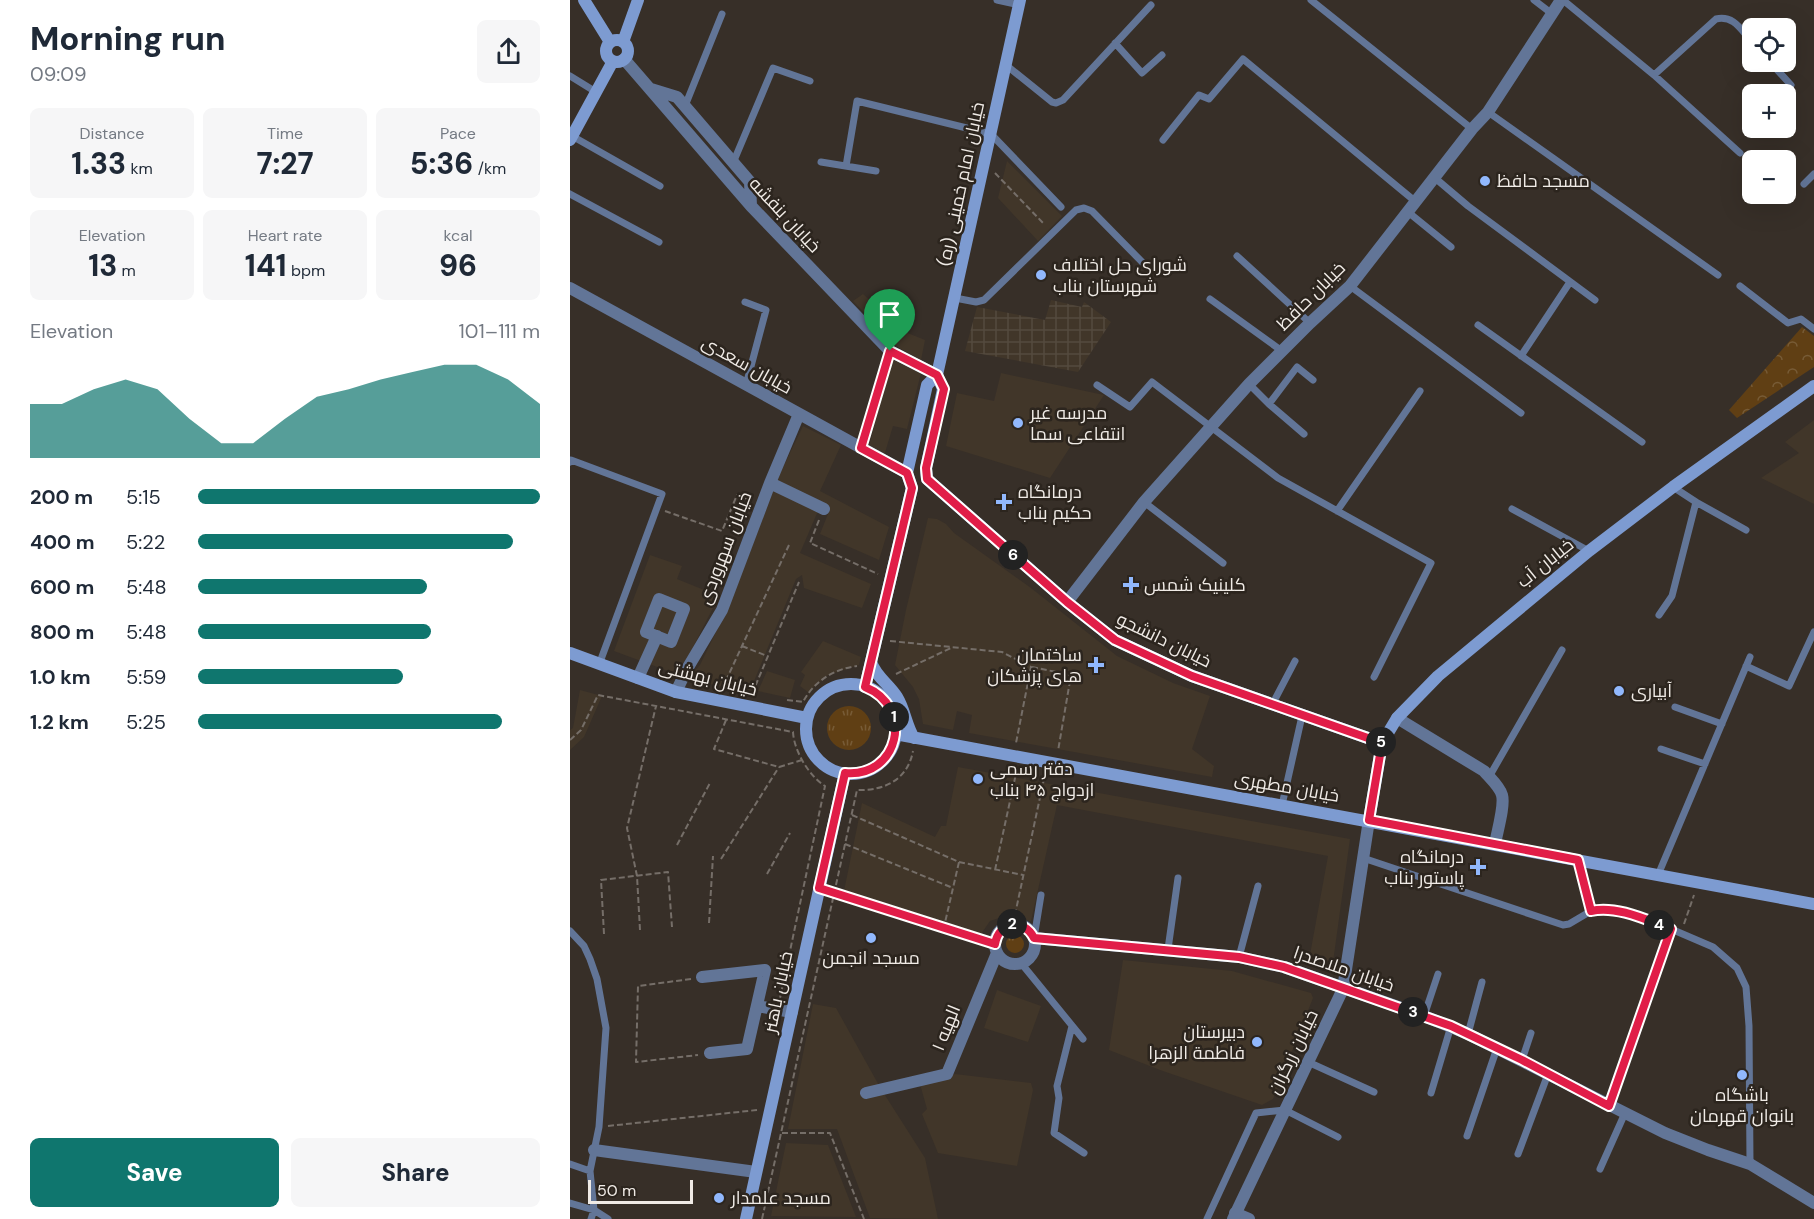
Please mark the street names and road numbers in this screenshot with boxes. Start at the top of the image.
street label: خیابان امام خمینی (ره) [932,100,990,268]
street label: خیابان بنفشه [744,172,826,258]
street label: خیابان حافظ [1271,256,1351,336]
street label: خیابان سعدی [698,330,796,400]
street label: خیابان سهروردی [692,488,758,608]
street label: خیابان آب [1512,533,1578,593]
street label: خیابان دانشجو [1113,607,1215,673]
street label: خیابان بهشتی [656,654,760,702]
street label: خیابان مطهری [1233,766,1341,808]
street label: خیابان ملاصدرا [1290,941,1398,997]
street label: خیابان باهنر [757,949,798,1036]
street label: الهیه ۱ [926,1001,966,1055]
street label: خیابان زرگران [1262,1006,1324,1098]

